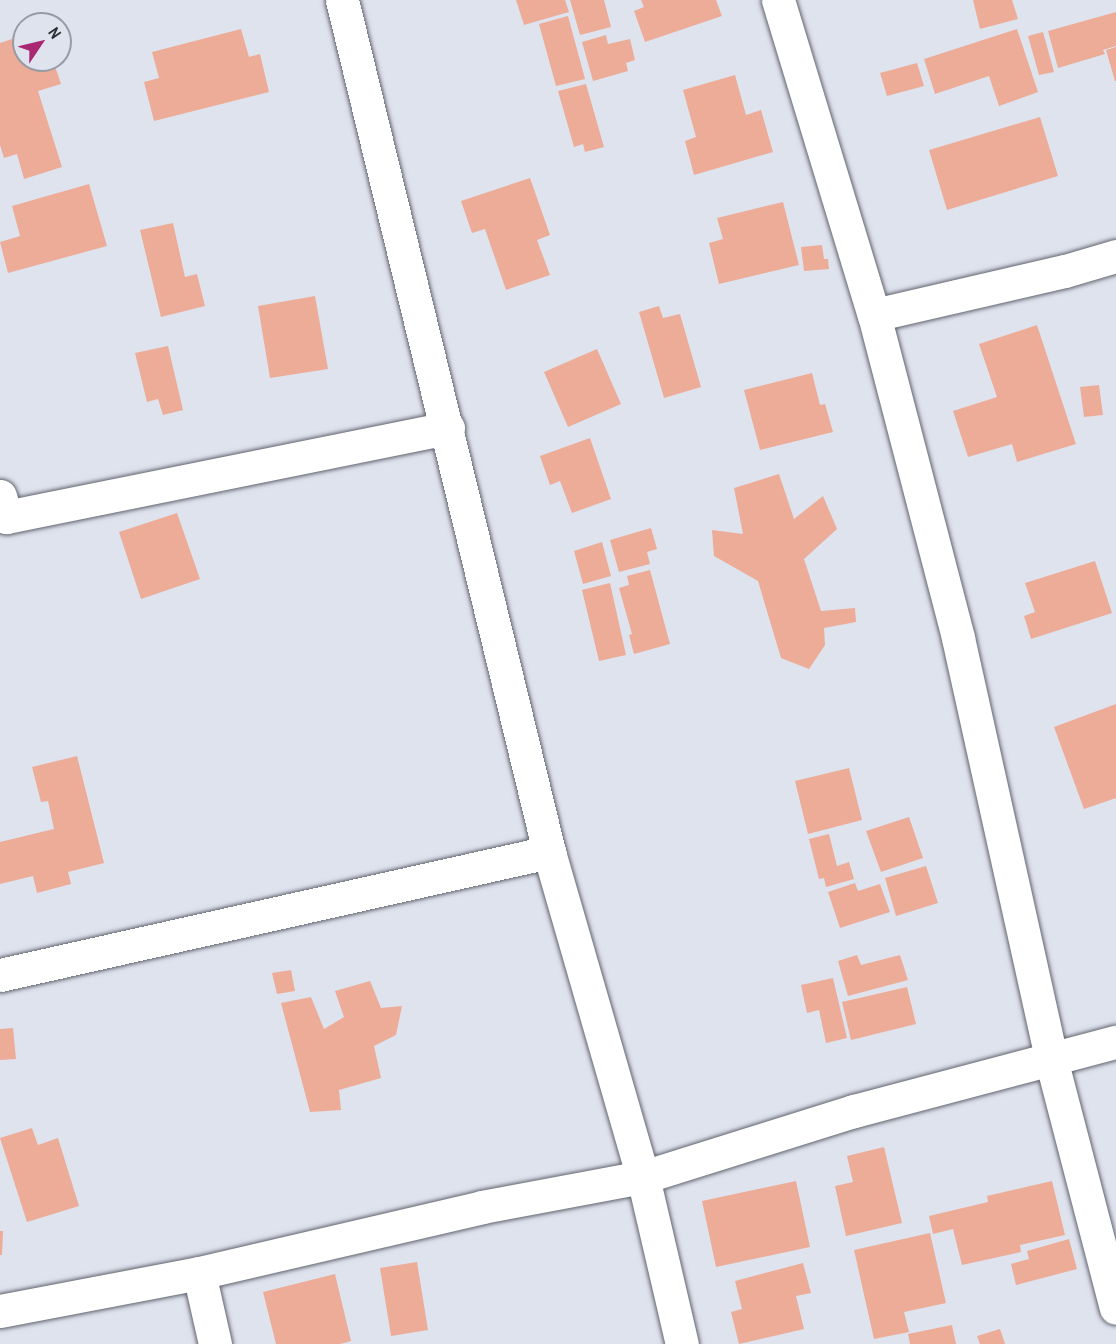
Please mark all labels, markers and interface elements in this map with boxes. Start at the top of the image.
north arrow [12,12,72,72]
text: N [43,23,67,43]

